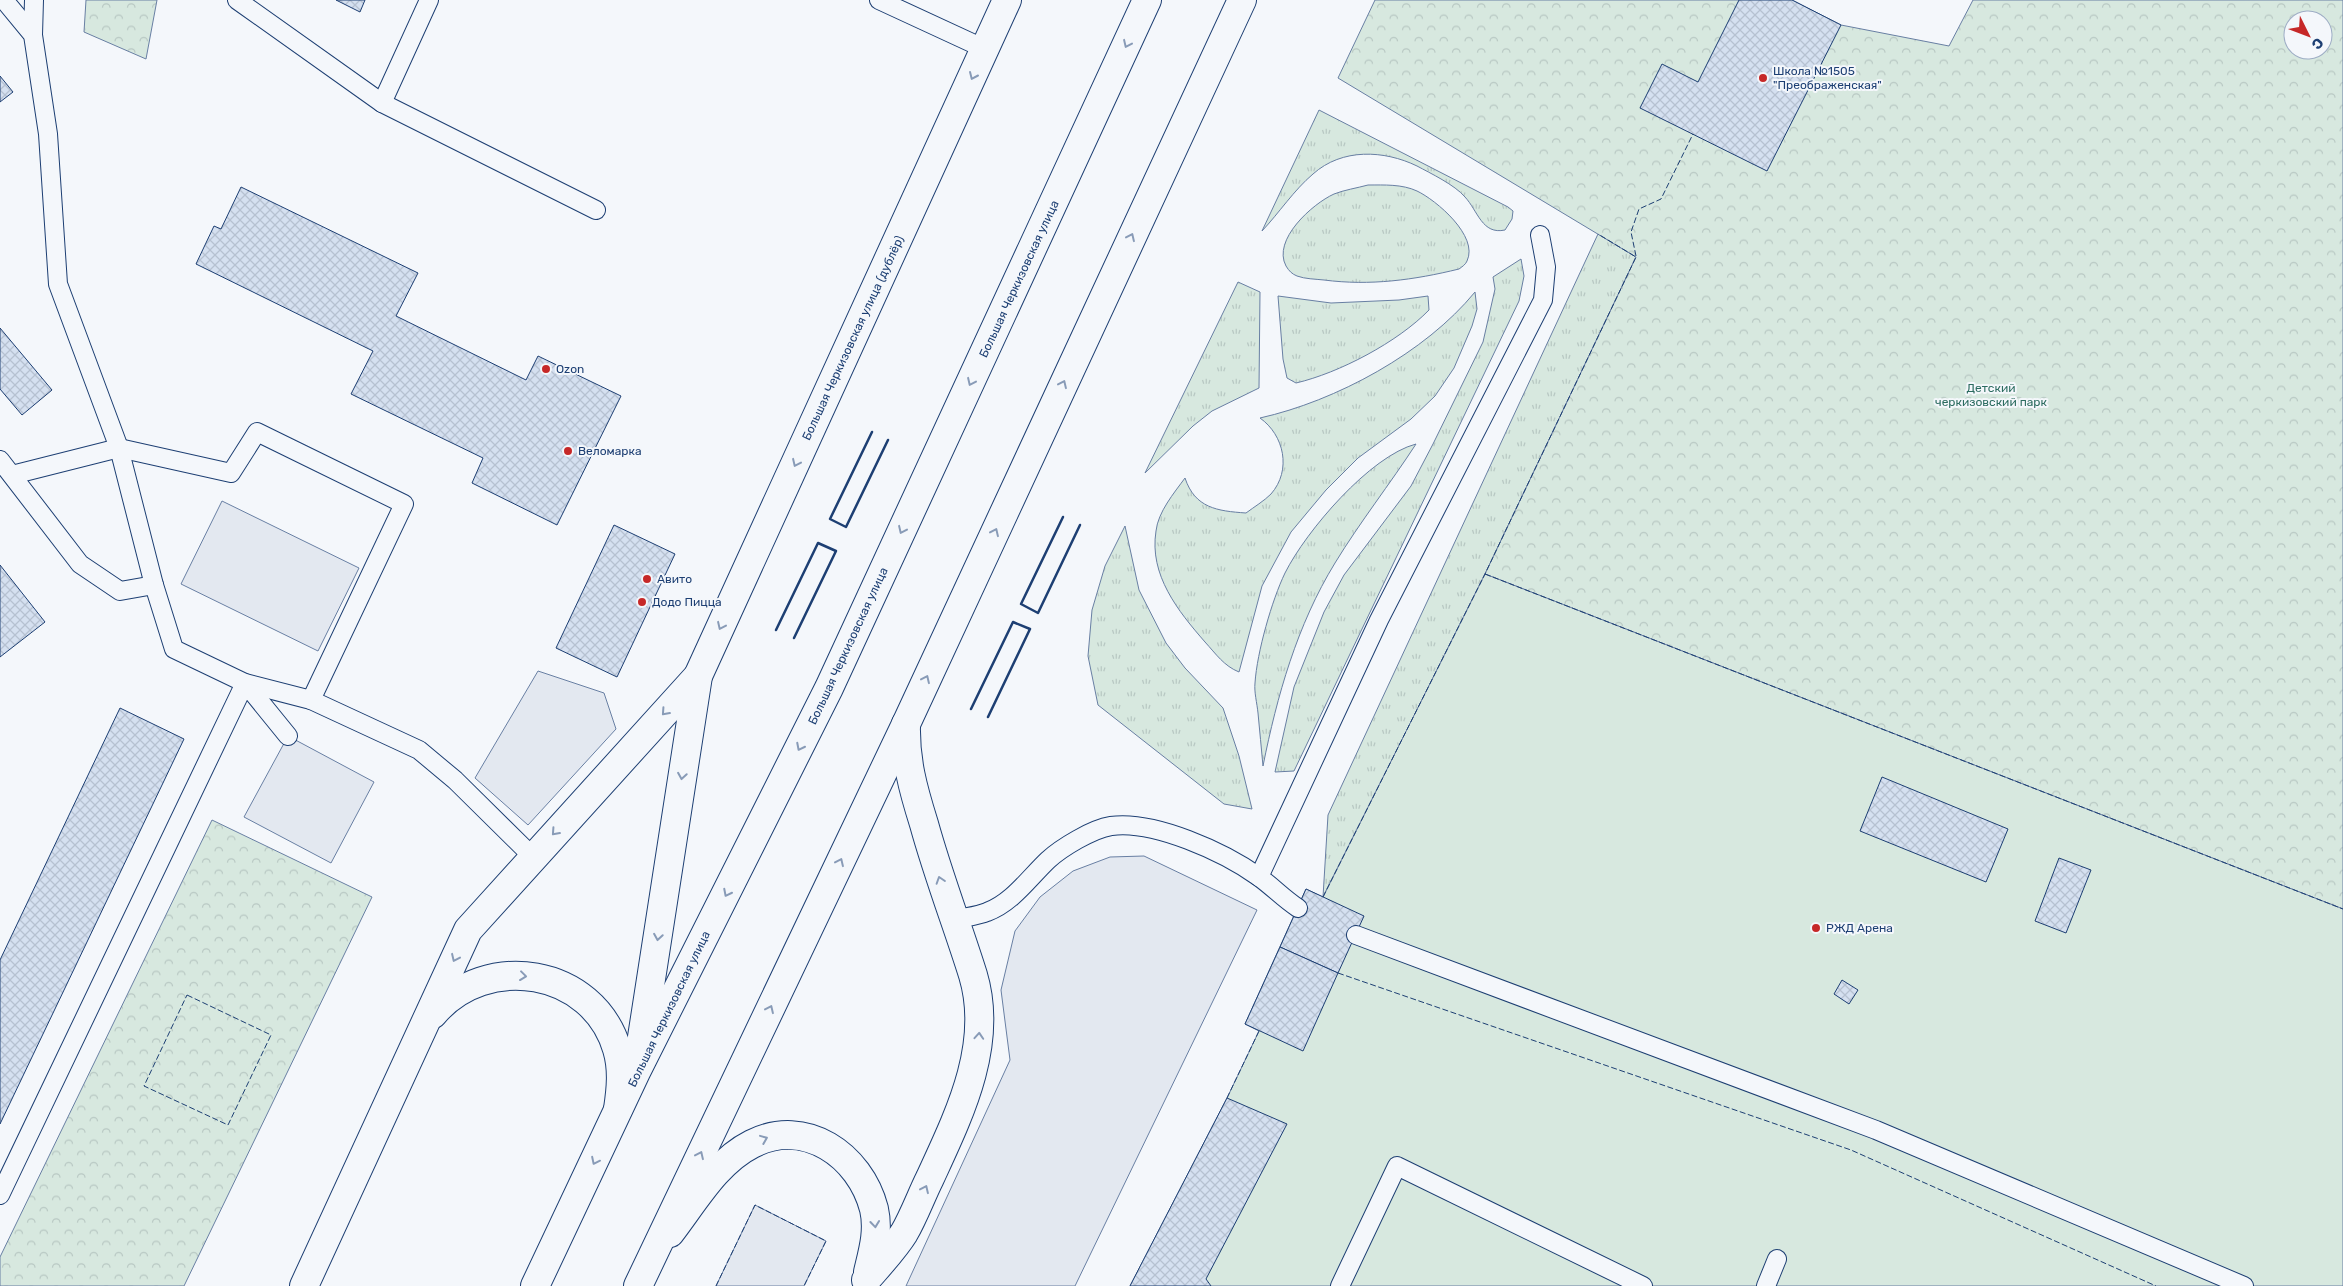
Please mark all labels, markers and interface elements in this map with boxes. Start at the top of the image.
north arrow [2283,10,2333,60]
text: С [2308,34,2327,53]
one-way arrow [1123,39,1133,48]
place label: Школа №1505 "Преображенская" [1773,64,1882,92]
one-way arrow [968,71,979,80]
marker: Школа №1505 "Преображенская" [1757,72,1769,84]
street label: Большая Черкизовская улица [976,198,1062,360]
one-way arrow [1125,233,1136,242]
street label: Большая Черкизовская улица (дублёр) [799,234,907,442]
place label: Ozon [556,362,584,376]
marker: Ozon [540,363,552,375]
one-way arrow [966,377,977,386]
one-way arrow [1057,380,1067,389]
park label: Детский черкизовский парк [1935,381,2048,409]
place label: Веломарка [578,444,642,458]
marker: Веломарка [562,445,574,457]
one-way arrow [792,458,803,467]
one-way arrow [898,525,909,534]
one-way arrow [988,528,999,537]
street label: Большая Черкизовская улица [805,565,891,727]
place label: Авито [657,572,692,586]
marker: Авито [641,573,653,585]
place label: Додо Пицца [652,595,722,609]
marker: Додо Пицца [636,596,648,608]
one-way arrow [716,621,727,630]
one-way arrow [920,675,931,684]
one-way arrow [662,706,671,715]
one-way arrow [796,742,806,751]
one-way arrow [678,772,688,780]
one-way arrow [552,827,561,836]
one-way arrow [834,858,844,867]
one-way arrow [936,876,946,884]
one-way arrow [723,887,733,896]
place label: РЖД Арена [1826,921,1893,935]
marker: РЖД Арена [1810,922,1822,934]
street label: Большая Черкизовская улица [625,929,713,1089]
one-way arrow [653,932,663,941]
one-way arrow [450,953,461,962]
one-way arrow [520,970,528,981]
one-way arrow [764,1005,774,1014]
one-way arrow [973,1032,984,1040]
one-way arrow [759,1135,767,1145]
one-way arrow [694,1151,704,1160]
one-way arrow [591,1156,601,1165]
one-way arrow [918,1185,929,1194]
one-way arrow [869,1220,880,1228]

